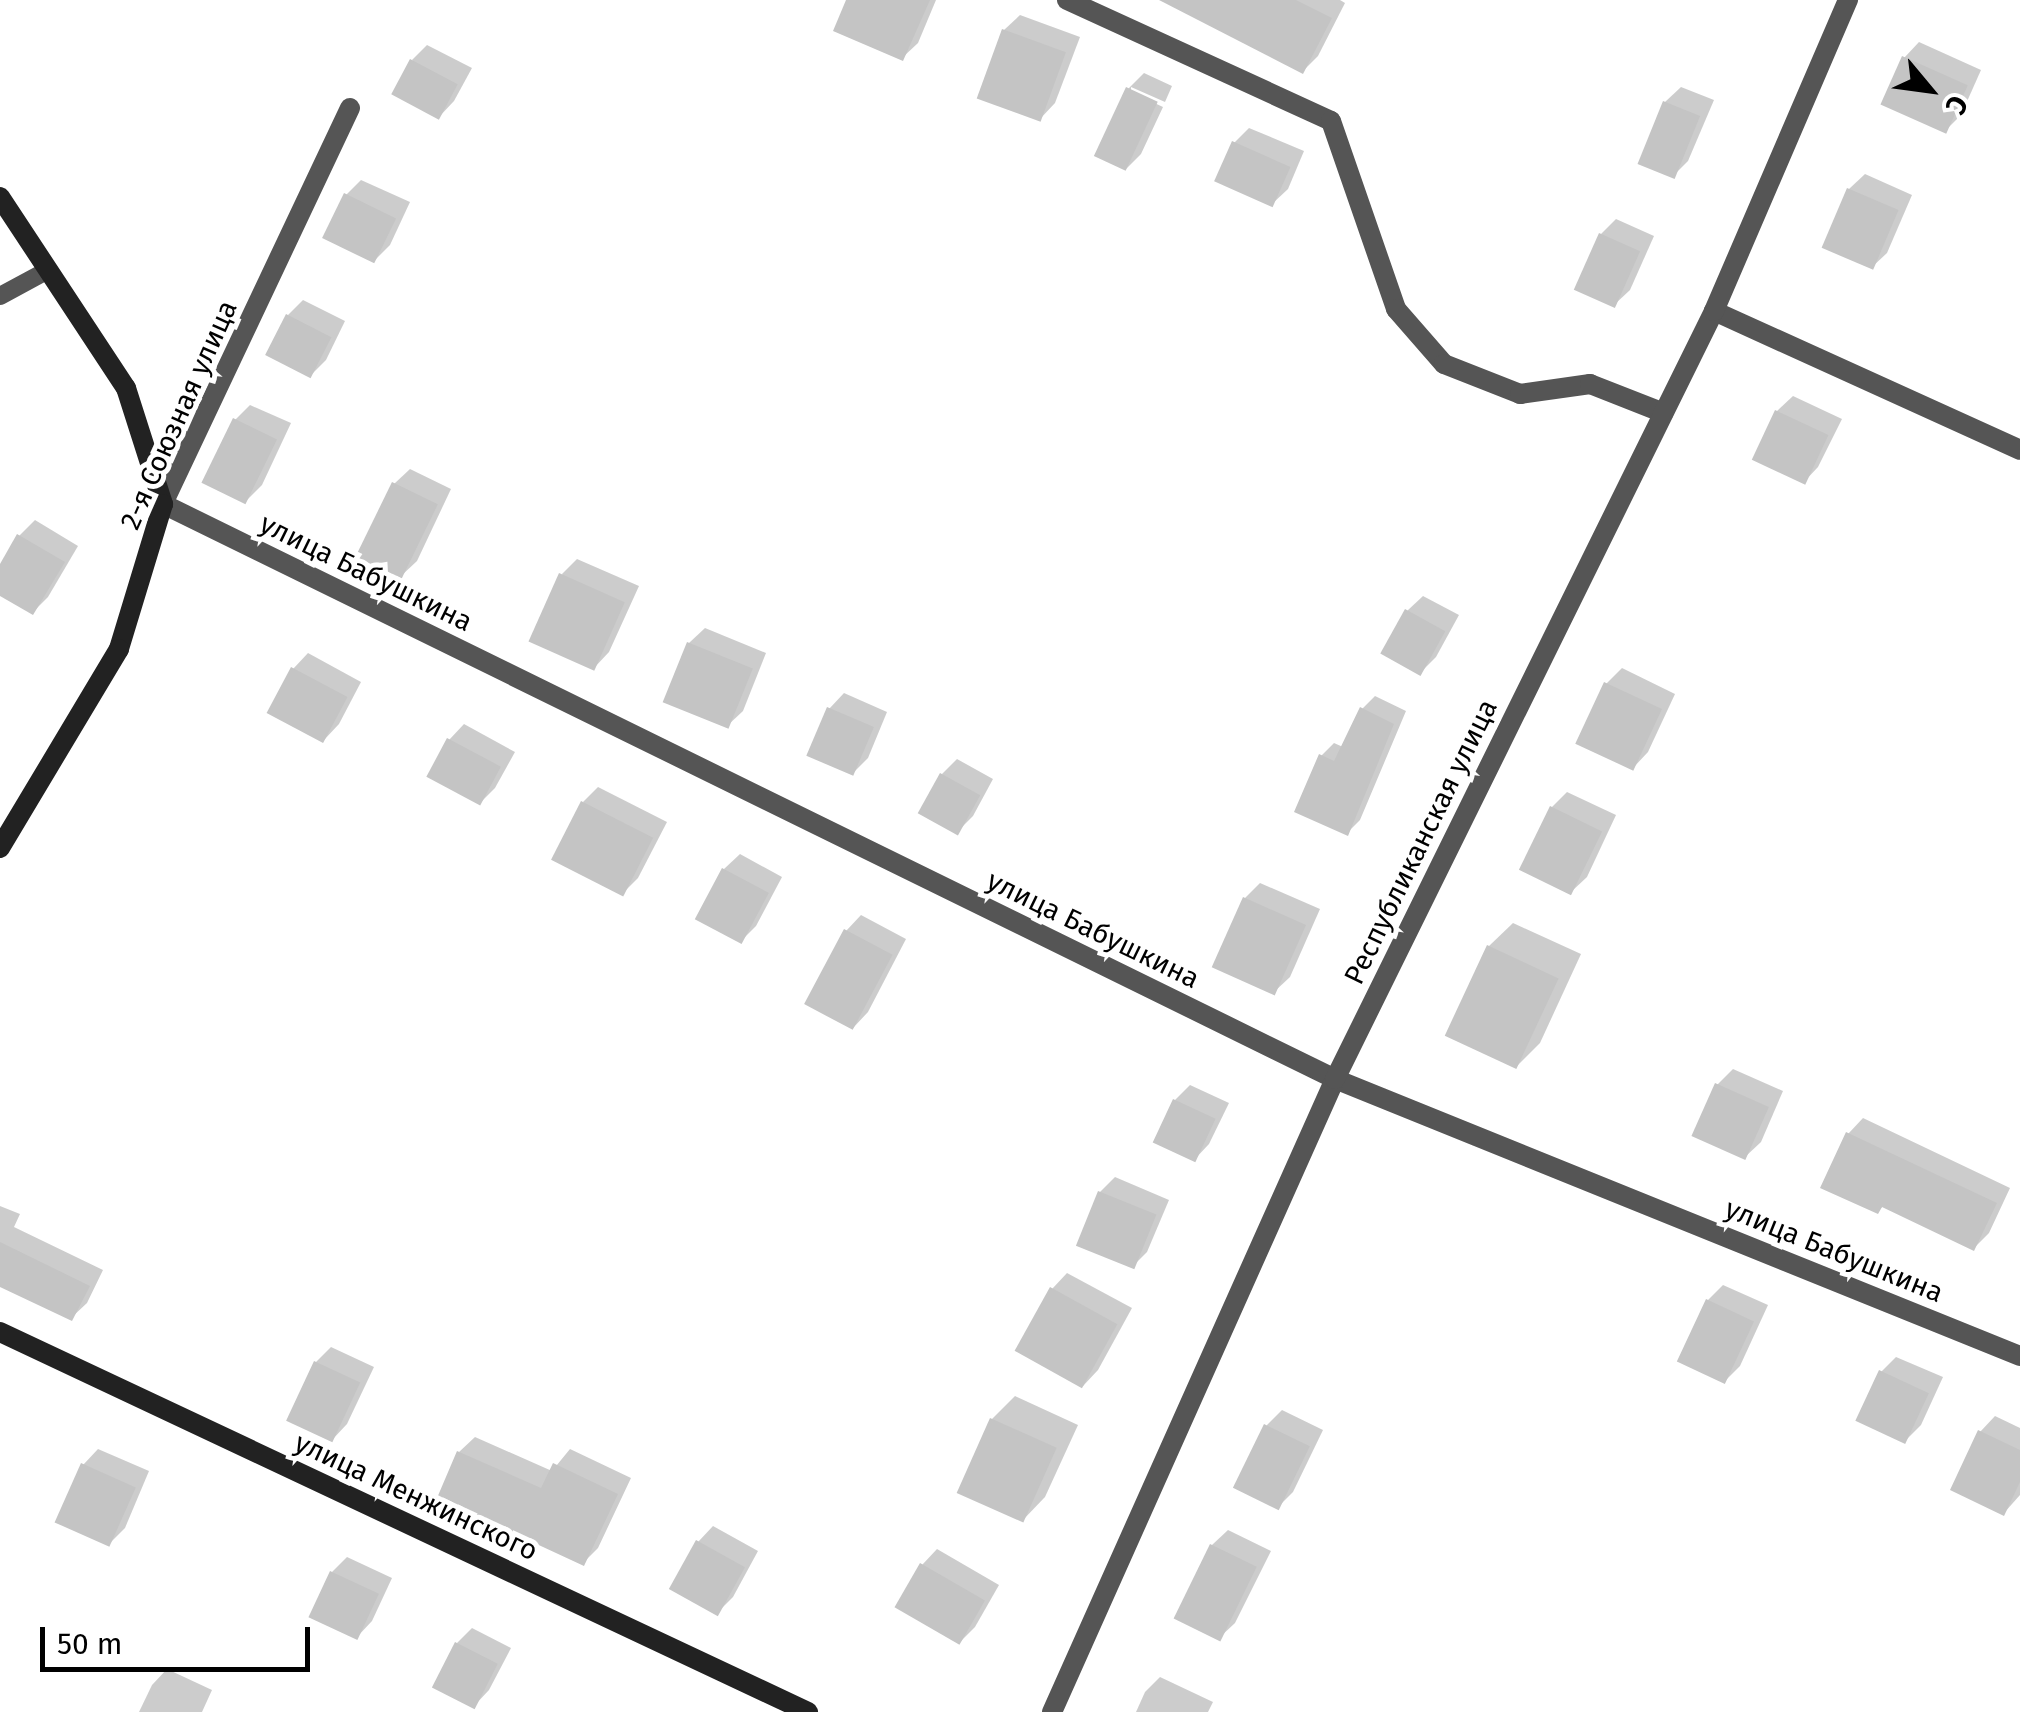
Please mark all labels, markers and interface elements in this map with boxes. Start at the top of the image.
north arrow [1880,40,1980,140]
text: С [1938,90,1975,120]
street label: 2-я Союзная улица [113,295,245,535]
street label: улица Бабушкина [254,507,478,639]
street label: Республиканская улица [1337,694,1505,990]
street label: улица Бабушкина [981,864,1205,996]
street label: улица Бабушкина [1720,1192,1948,1310]
street label: улица Менжинского [289,1426,543,1568]
scale bar [45,1607,315,1669]
text: 50 m [57,1626,122,1662]

